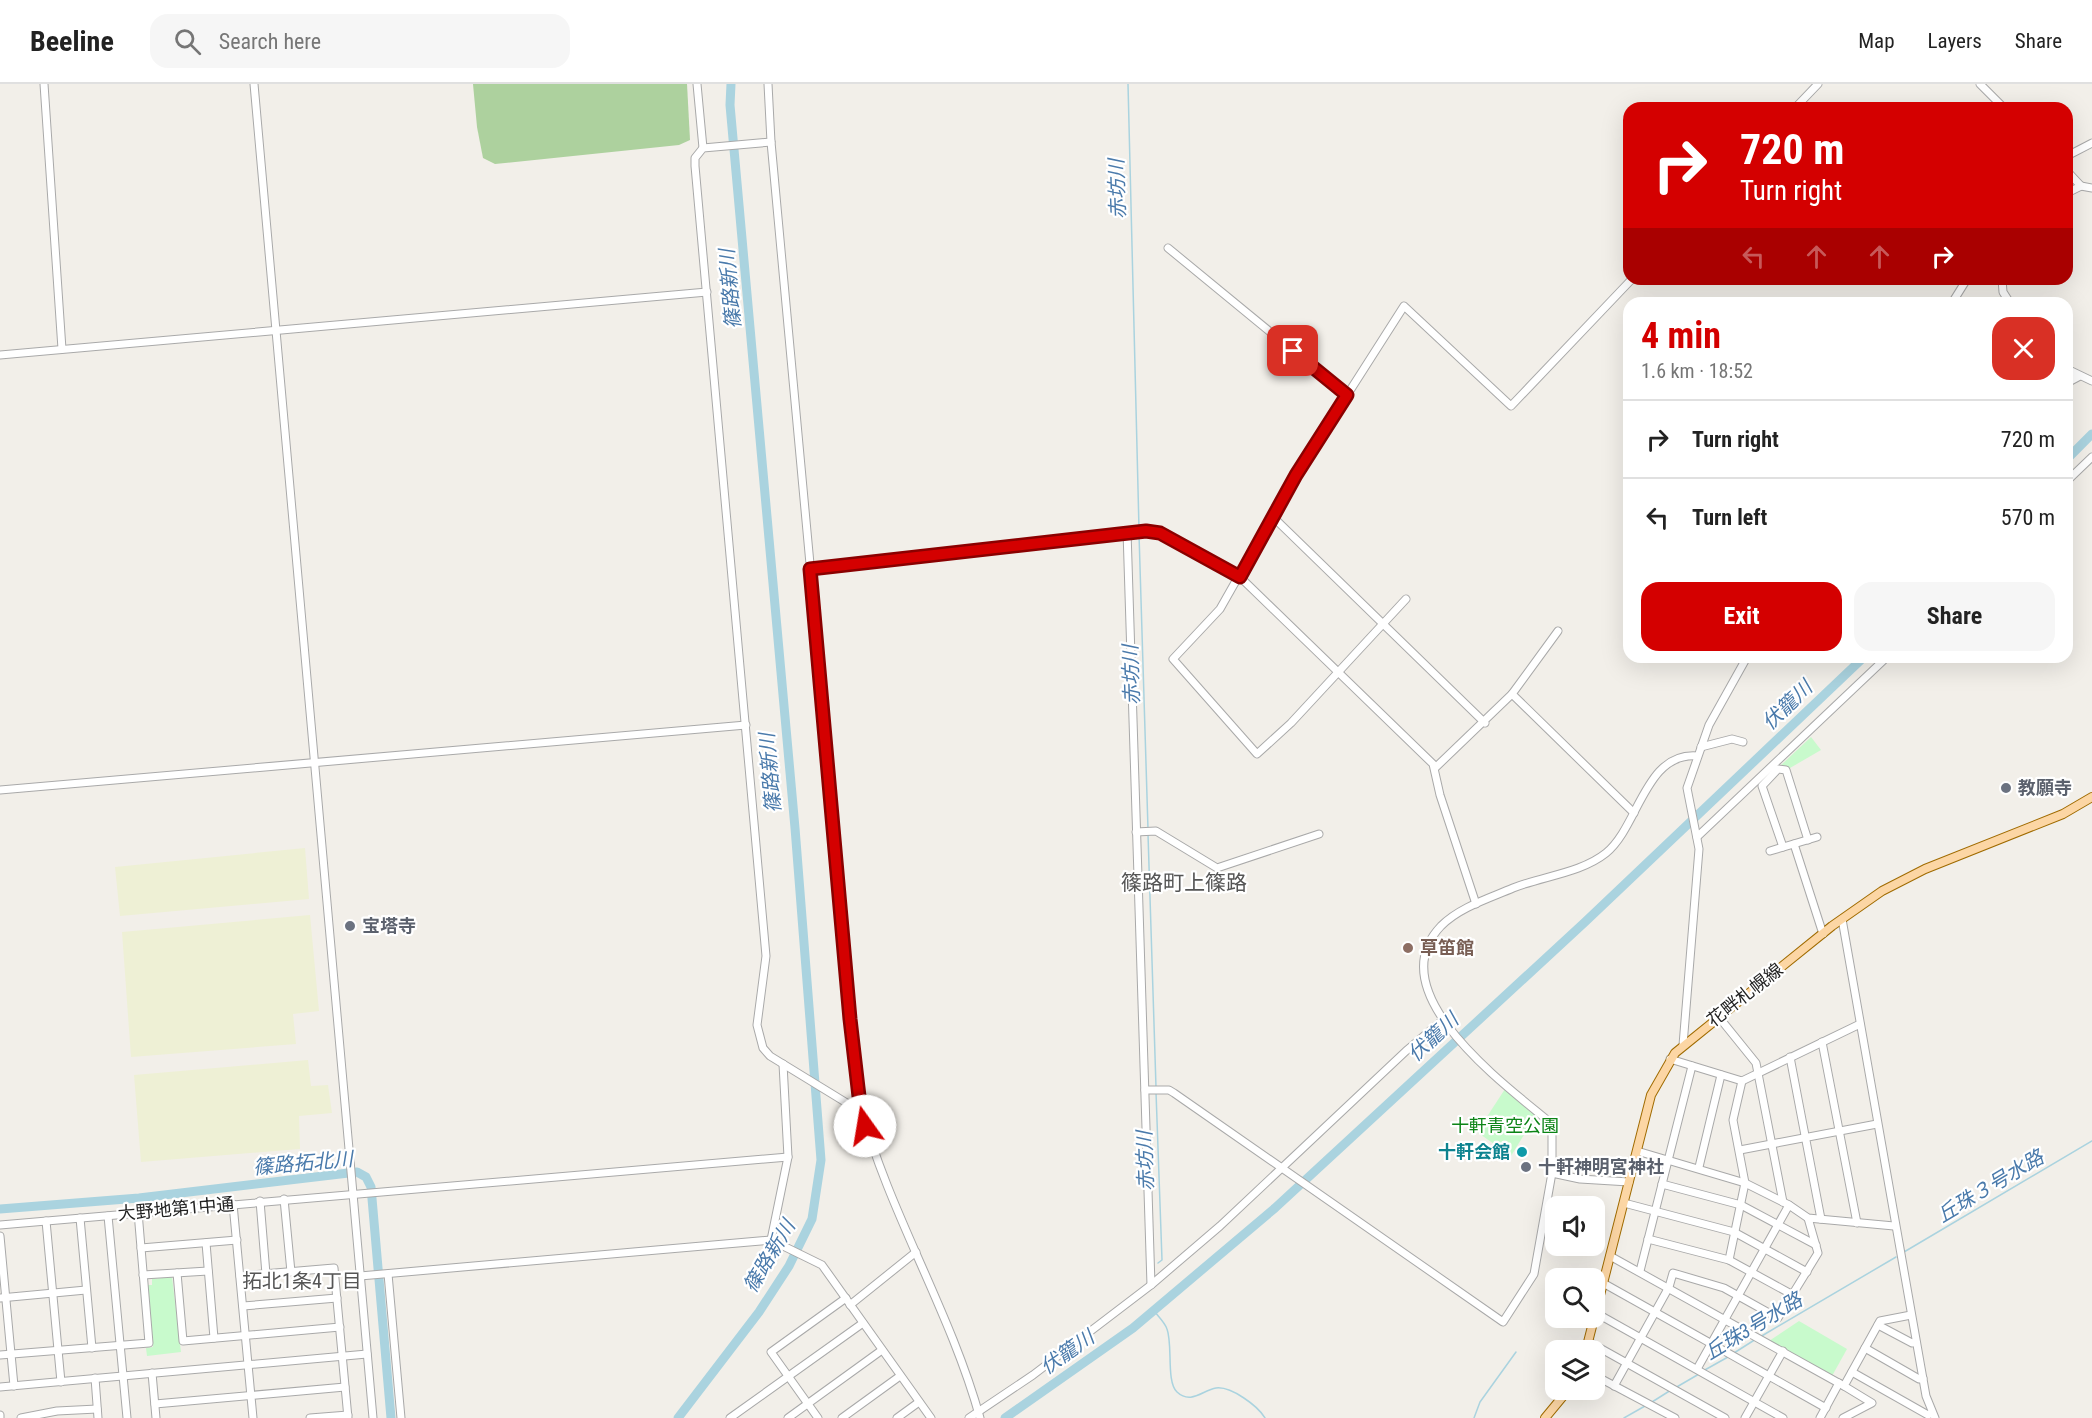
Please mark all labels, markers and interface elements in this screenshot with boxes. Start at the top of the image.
search box [150,14,570,68]
text: Beeline [30,25,114,58]
icon: search [171,25,204,58]
text: Search here [219,29,321,54]
text: Map [1858,29,1895,53]
text: Layers [1928,29,1982,53]
text: Share [2015,29,2062,53]
text: 720 m [1740,125,1845,174]
icon: right [1641,126,1719,204]
water label: 赤坊川 [1104,157,1130,219]
text: Turn right [1740,175,1842,207]
icon: left [1737,240,1770,273]
icon: ahead [1800,240,1833,273]
icon: ahead [1863,240,1896,273]
icon: right [1926,240,1959,273]
water label: 篠路新川 [714,246,745,330]
text: 4 min [1641,315,1721,357]
button: close [1992,317,2055,380]
pin [1267,325,1318,376]
icon: arrive [1276,334,1309,367]
text: 1.6 km · 18:52 [1641,359,1753,383]
icon: right [1641,423,1674,456]
text: Turn right [1692,427,1779,452]
text: 720 m [2001,427,2055,452]
icon: left [1641,501,1674,534]
text: Turn left [1692,505,1767,530]
text: 570 m [2001,505,2055,530]
button: Exit [1641,582,1842,651]
button: Share [1854,582,2055,651]
water label: 赤坊川 [1118,643,1144,705]
water label: 伏籠川 [1757,674,1818,734]
water label: 篠路新川 [754,730,785,814]
place label: 教願寺 [2018,777,2072,798]
marker: 教願寺 [1999,781,2013,795]
district label: 篠路町上篠路 [1121,871,1247,895]
place label: 宝塔寺 [362,915,416,936]
marker: 宝塔寺 [343,919,357,933]
place label: 草笛館 [1420,937,1474,958]
marker: 草笛館 [1401,941,1415,955]
street label: 花畔札幌線 [1703,959,1787,1031]
water label: 伏籠川 [1403,1006,1465,1066]
position arrow [833,1094,897,1158]
park label: 十軒青空公園 [1451,1115,1559,1136]
water label: 赤坊川 [1132,1129,1158,1191]
place label: 十軒会館 [1438,1141,1510,1162]
water label: 丘珠３号水路 [1932,1144,2049,1227]
marker: 十軒会館 [1515,1145,1529,1159]
water label: 篠路拓北川 [252,1147,356,1179]
place label: 十軒神明宮神社 [1538,1156,1664,1177]
marker: 十軒神明宮神社 [1519,1160,1533,1174]
street label: 大野地第1中通 [117,1193,235,1224]
map controls [1545,1196,1605,1400]
button: sound [1545,1196,1605,1256]
water label: 篠路新川 [738,1214,801,1296]
button: search [1545,1268,1605,1328]
district label: 拓北1条4丁目 [242,1269,362,1293]
water label: 丘珠3号水路 [1700,1286,1808,1365]
water label: 伏籠川 [1036,1324,1100,1379]
button: layers [1545,1340,1605,1400]

